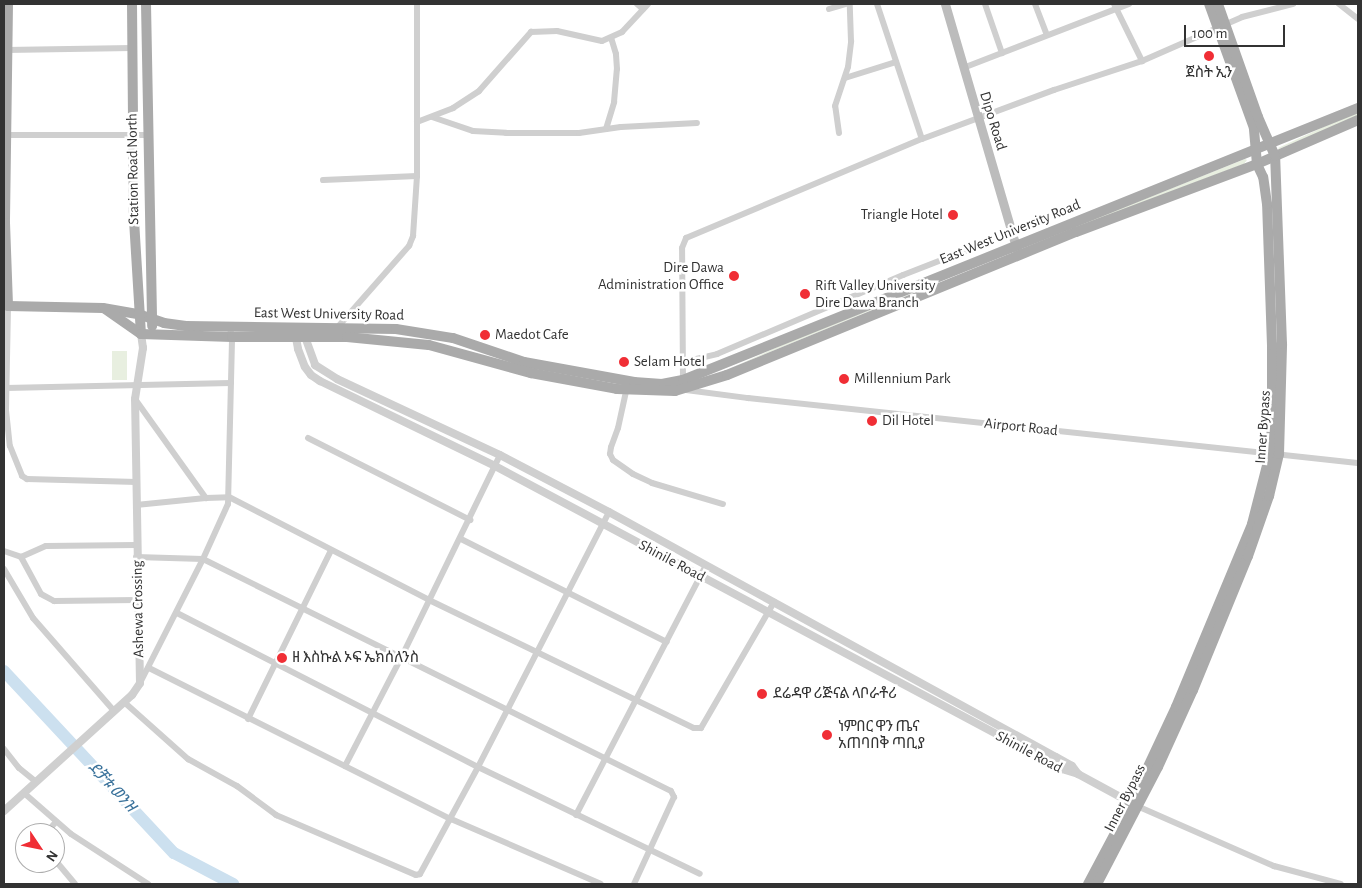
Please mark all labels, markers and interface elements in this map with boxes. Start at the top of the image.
scale bar [1187,15,1288,47]
text: 100 m [1192,26,1227,41]
marker: ጀስት ኢን [1203,50,1215,62]
place label: ጀስት ኢን [1186,64,1232,82]
street label: Dipo Road [976,89,1010,153]
street label: Station Road North [123,113,143,225]
street label: East West University Road [937,196,1083,268]
place label: Triangle Hotel [861,206,943,224]
marker: Triangle Hotel [947,209,959,221]
place label: Dire Dawa Administration Office [598,258,724,293]
marker: Dire Dawa Administration Office [728,270,740,282]
place label: Rift Valley University Dire Dawa Branch [815,276,935,311]
marker: Rift Valley University Dire Dawa Branch [799,288,811,300]
street label: East West University Road [254,304,404,324]
place label: Maedot Cafe [495,326,569,344]
marker: Maedot Cafe [479,329,491,341]
place label: Selam Hotel [634,353,705,371]
marker: Selam Hotel [618,356,630,368]
place label: Millennium Park [854,370,951,388]
marker: Millennium Park [838,373,850,385]
street label: Inner Bypass [1251,390,1275,464]
place label: Dil Hotel [882,412,934,430]
street label: Airport Road [983,414,1059,440]
marker: Dil Hotel [866,415,878,427]
street label: Shinile Road [636,536,708,586]
street label: Ashewa Crossing [128,560,148,658]
place label: ዘ እስኩል ኦፍ ኤክሰለንስ [292,649,419,667]
marker: ዘ እስኩል ኦፍ ኤክሰለንስ [276,652,288,664]
place label: ደሬዳዋ ሪጅናል ላቦራቶሪ [773,685,897,703]
marker: ደሬዳዋ ሪጅናል ላቦራቶሪ [755,687,769,701]
place label: ነምበር ዋን ጤና አጠባበቅ ጣቢያ [838,717,925,752]
street label: Shinile Road [993,727,1065,777]
marker: ነምበር ዋን ጤና አጠባበቅ ጣቢያ [820,728,834,742]
water label: ደቻቱ ወንዝ [84,758,140,816]
street label: Inner Bypass [1100,761,1150,835]
north arrow [15,823,65,873]
text: N [43,848,60,864]

